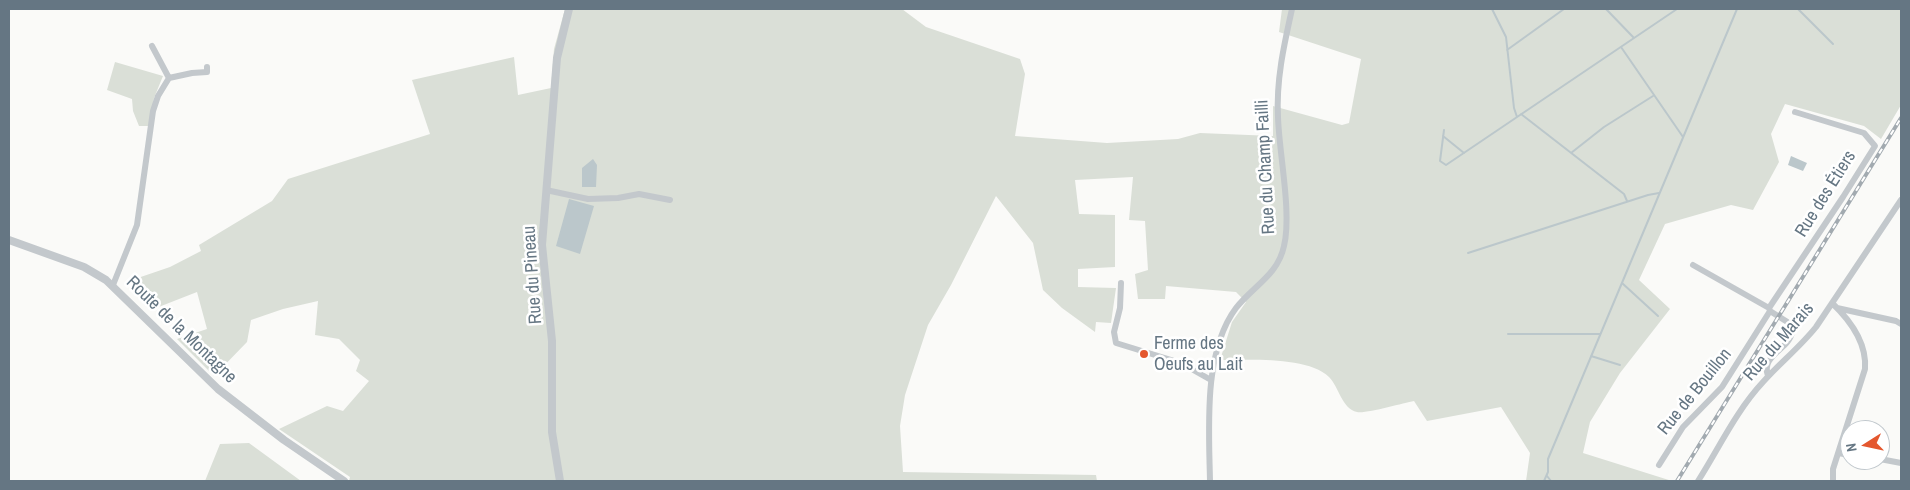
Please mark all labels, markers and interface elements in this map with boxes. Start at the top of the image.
street label: Rue du Champ Failli [1252,99,1280,235]
street label: Rue des Étiers [1791,147,1861,241]
street label: Rue du Pineau [519,225,547,325]
street label: Route de la Montagne [121,272,241,388]
street label: Rue du Marais [1739,298,1819,386]
place label: Ferme des Oeufs au Lait [1154,333,1243,376]
street label: Rue de Bouillon [1654,344,1736,440]
marker: Ferme des Oeufs au Lait [1138,348,1150,360]
north arrow [1840,420,1890,470]
text: N [1842,442,1861,453]

